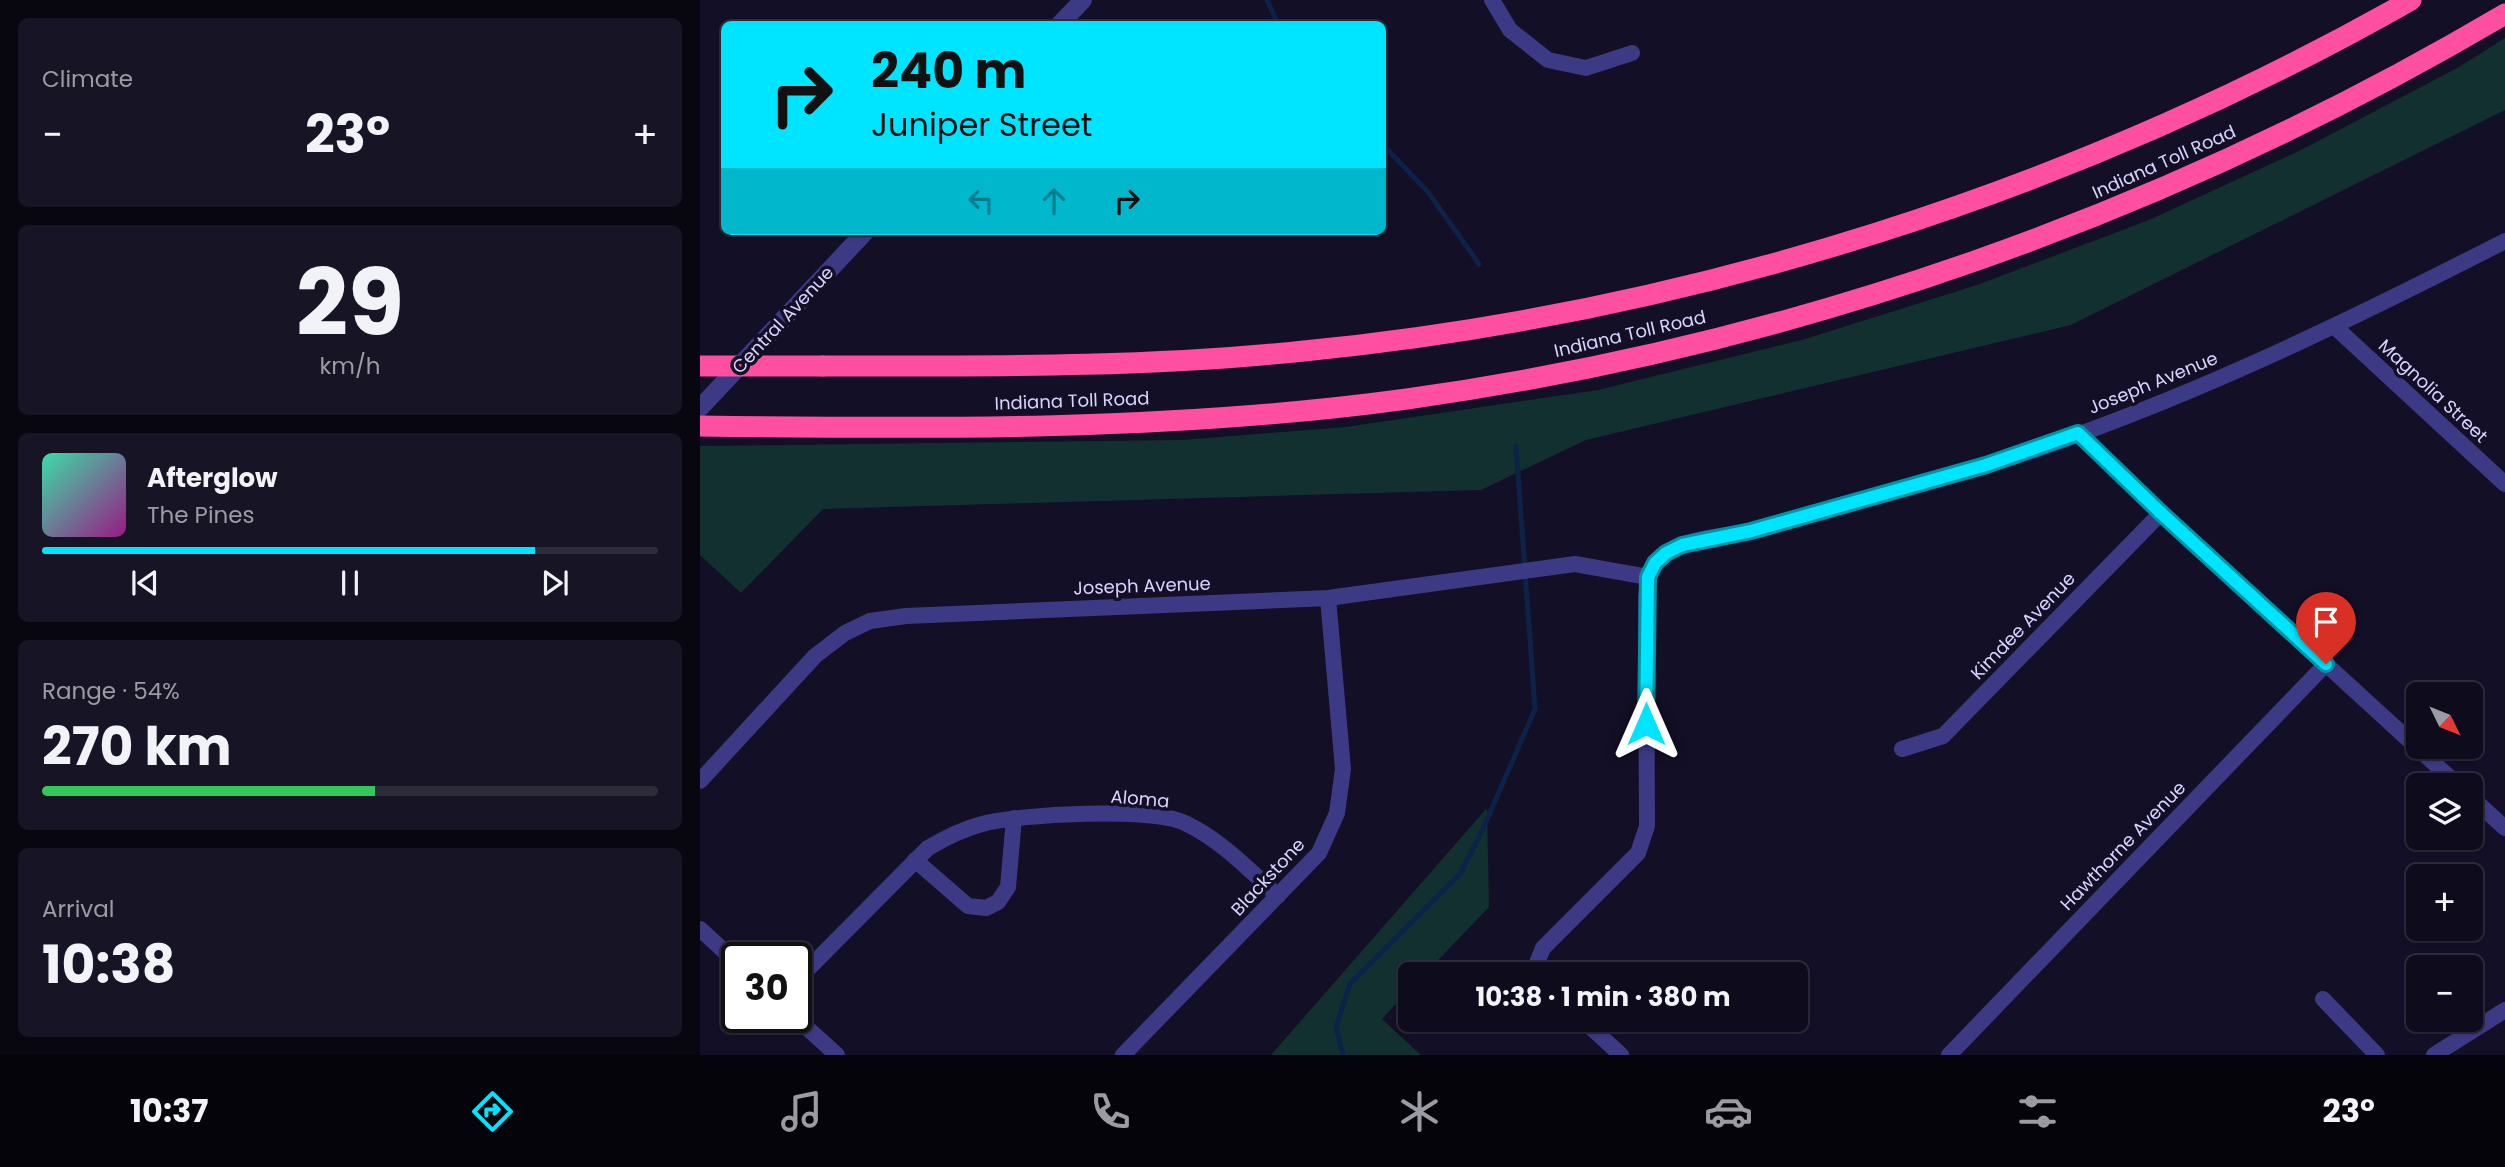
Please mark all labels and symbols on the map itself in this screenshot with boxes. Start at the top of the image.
street label: Indiana Toll Road [2088,119,2240,204]
street label: Central Avenue [726,260,839,379]
street label: Indiana Toll Road [1552,304,1708,363]
street label: Magnolia Street [2373,333,2494,448]
street label: Joseph Avenue [2084,345,2221,420]
street label: Indiana Toll Road [994,385,1150,416]
street label: Kimdee Avenue [1965,566,2080,685]
street label: Joseph Avenue [1073,571,1211,600]
pin [2296,592,2356,664]
north arrow [2406,682,2483,760]
position arrow [1609,687,1683,761]
street label: Hawthorne Avenue [2054,776,2191,916]
street label: Aloma [1110,783,1170,814]
street label: Blackstone [1225,832,1310,921]
speed limit sign: 30 [721,942,812,1033]

